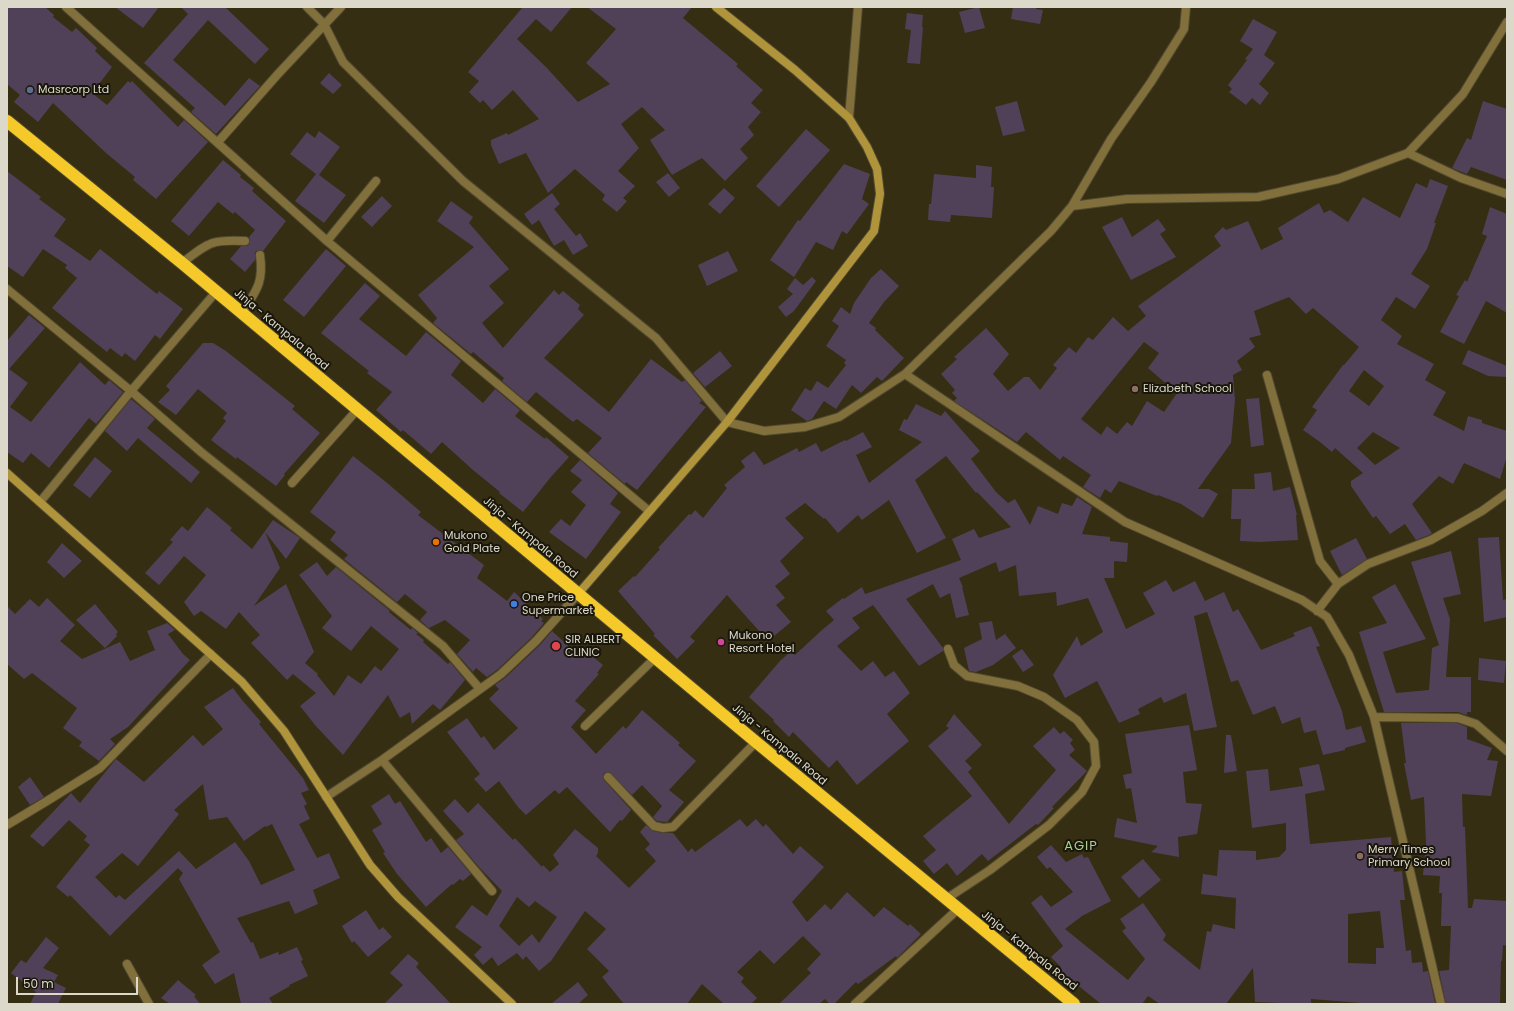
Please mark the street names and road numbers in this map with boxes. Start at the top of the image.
street label: Jinja - Kampala Road [231,287,331,373]
street label: Jinja - Kampala Road [480,495,580,581]
street label: Jinja - Kampala Road [729,702,829,788]
street label: Jinja - Kampala Road [978,908,1080,994]

